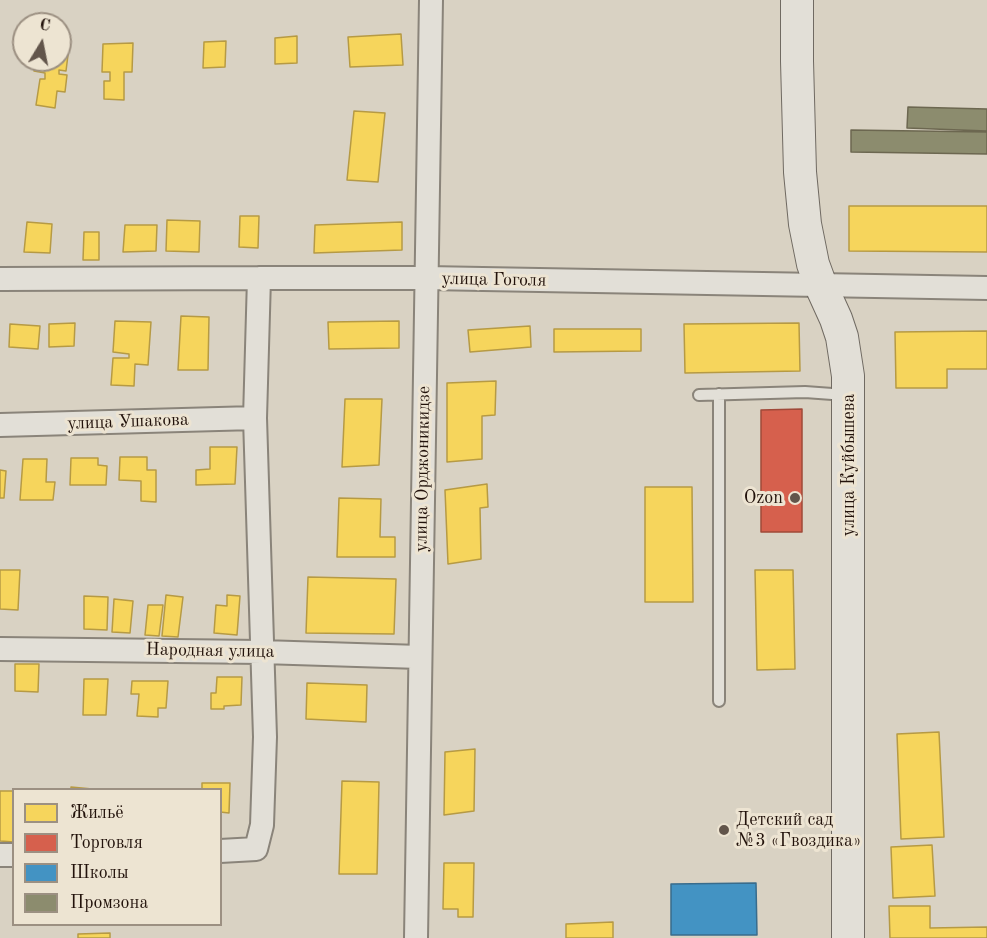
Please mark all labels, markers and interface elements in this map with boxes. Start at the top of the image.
north arrow [12,12,72,72]
text: С [38,17,51,35]
street label: улица Гоголя [441,268,547,292]
street label: улица Орджоникидзе [411,386,435,552]
street label: улица Куйбышева [838,394,860,536]
street label: улица Ушакова [67,409,189,435]
place label: Ozon [744,487,783,509]
marker: Ozon [788,491,802,505]
street label: Народная улица [145,639,275,663]
legend [12,788,222,926]
text: Жильё [70,804,124,822]
place label: Детский сад №3 «Гвоздика» [736,809,861,852]
marker: Детский сад №3 «Гвоздика» [717,823,731,837]
text: Торговля [70,834,143,852]
text: Школы [70,864,129,882]
text: Промзона [70,894,148,912]

